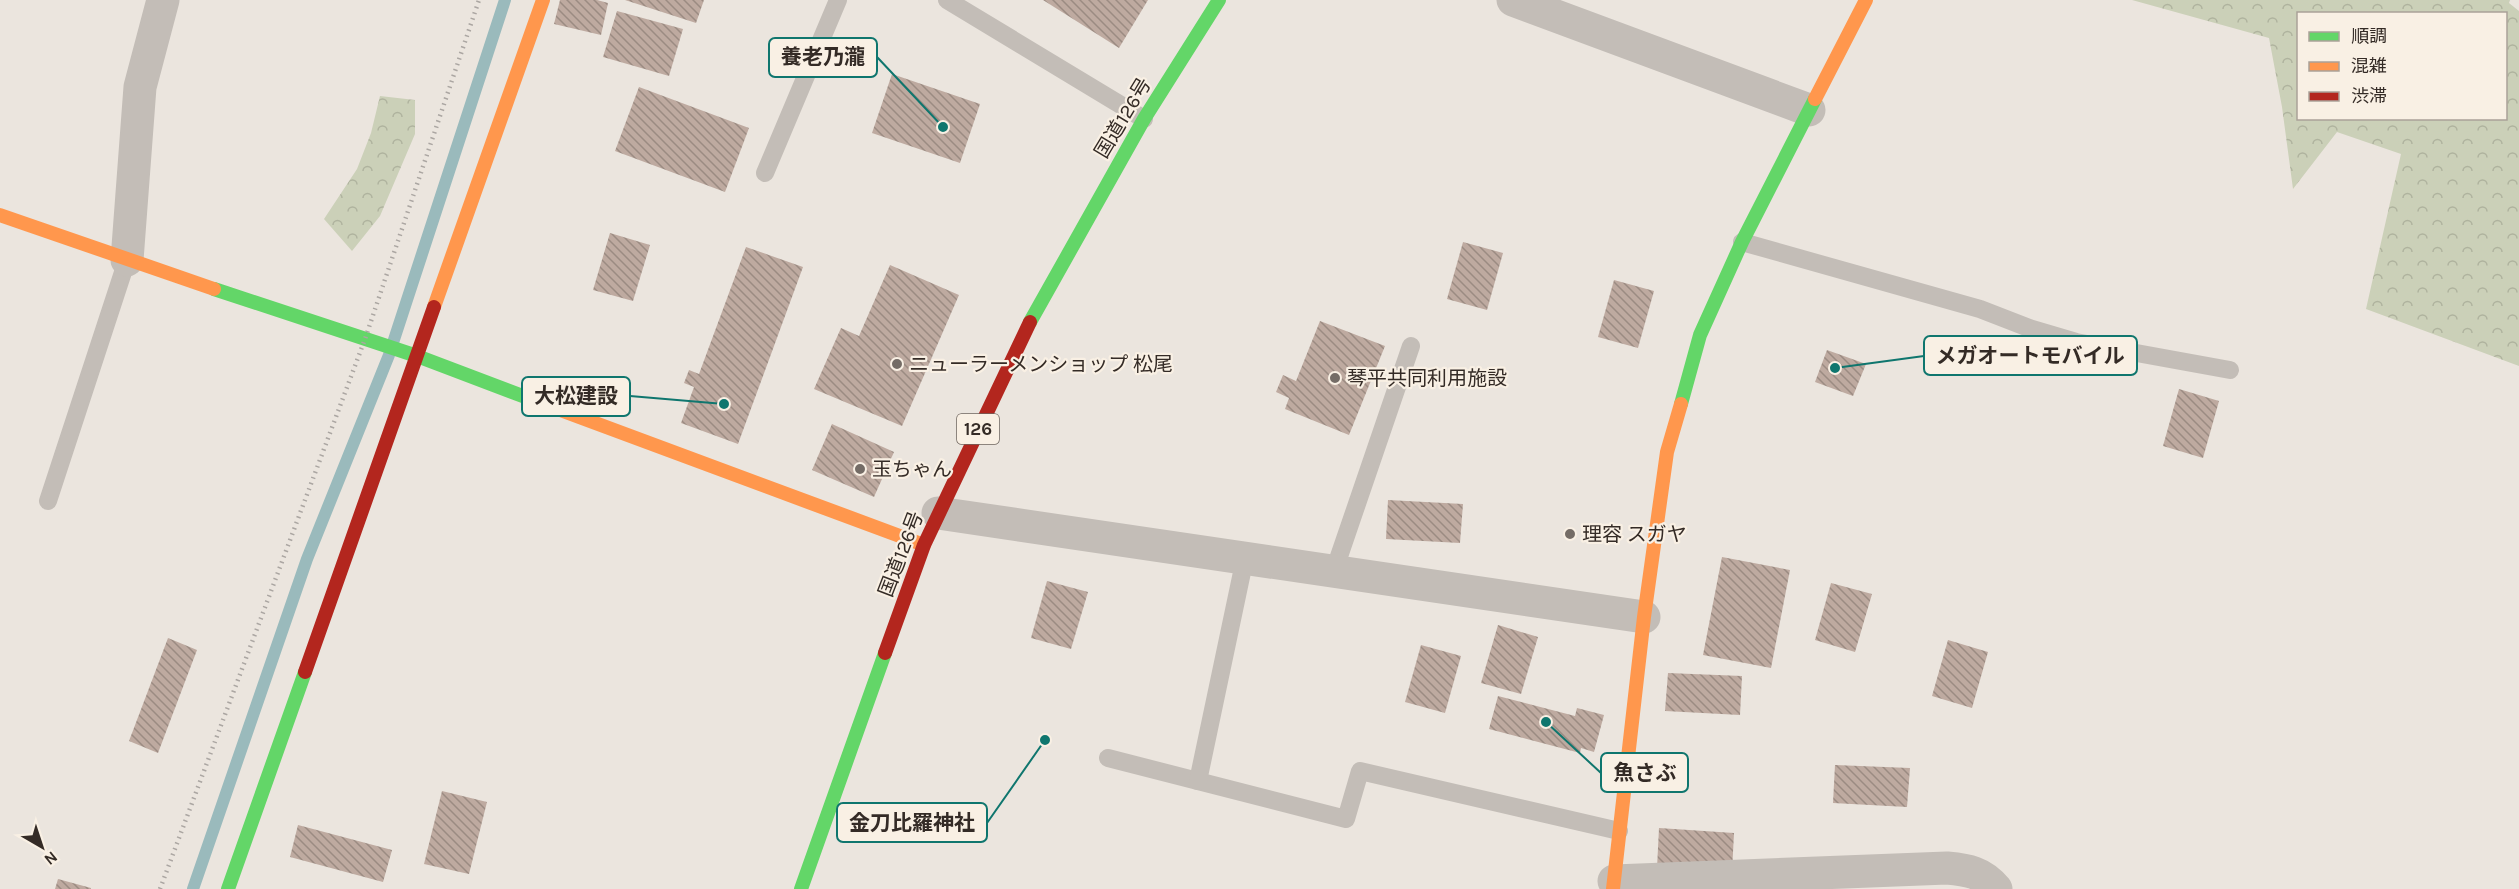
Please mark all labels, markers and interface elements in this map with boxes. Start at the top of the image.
legend [2297,12,2507,120]
text: 順調 [2351,25,2387,47]
callout: 養老乃瀧 [769,38,877,77]
text: 養老乃瀧 [781,45,865,69]
text: 混雑 [2351,55,2387,77]
street label: 国道126号 [1090,74,1156,162]
text: 渋滞 [2351,85,2387,107]
callout: メガオートモバイル [1924,336,2137,375]
text: メガオートモバイル [1936,344,2125,368]
place label: ニューラーメンショップ 松尾 [909,353,1173,376]
marker: ニューラーメンショップ 松尾 [890,357,904,371]
place label: 琴平共同利用施設 [1347,367,1507,390]
marker: 琴平共同利用施設 [1328,371,1342,385]
callout: 大松建設 [522,377,630,416]
text: 大松建設 [534,384,618,408]
road number: 126 [957,414,999,444]
place label: 玉ちゃん [872,458,952,481]
marker: 玉ちゃん [853,462,867,476]
street label: 国道126号 [874,508,928,600]
place label: 理容 スガヤ [1582,523,1687,546]
marker: 理容 スガヤ [1563,527,1577,541]
callout: 魚さぶ [1601,753,1688,792]
text: 魚さぶ [1614,761,1677,785]
callout: 金刀比羅神社 [837,803,987,842]
text: 金刀比羅神社 [849,811,975,835]
north arrow [12,817,72,877]
text: N [41,847,62,869]

